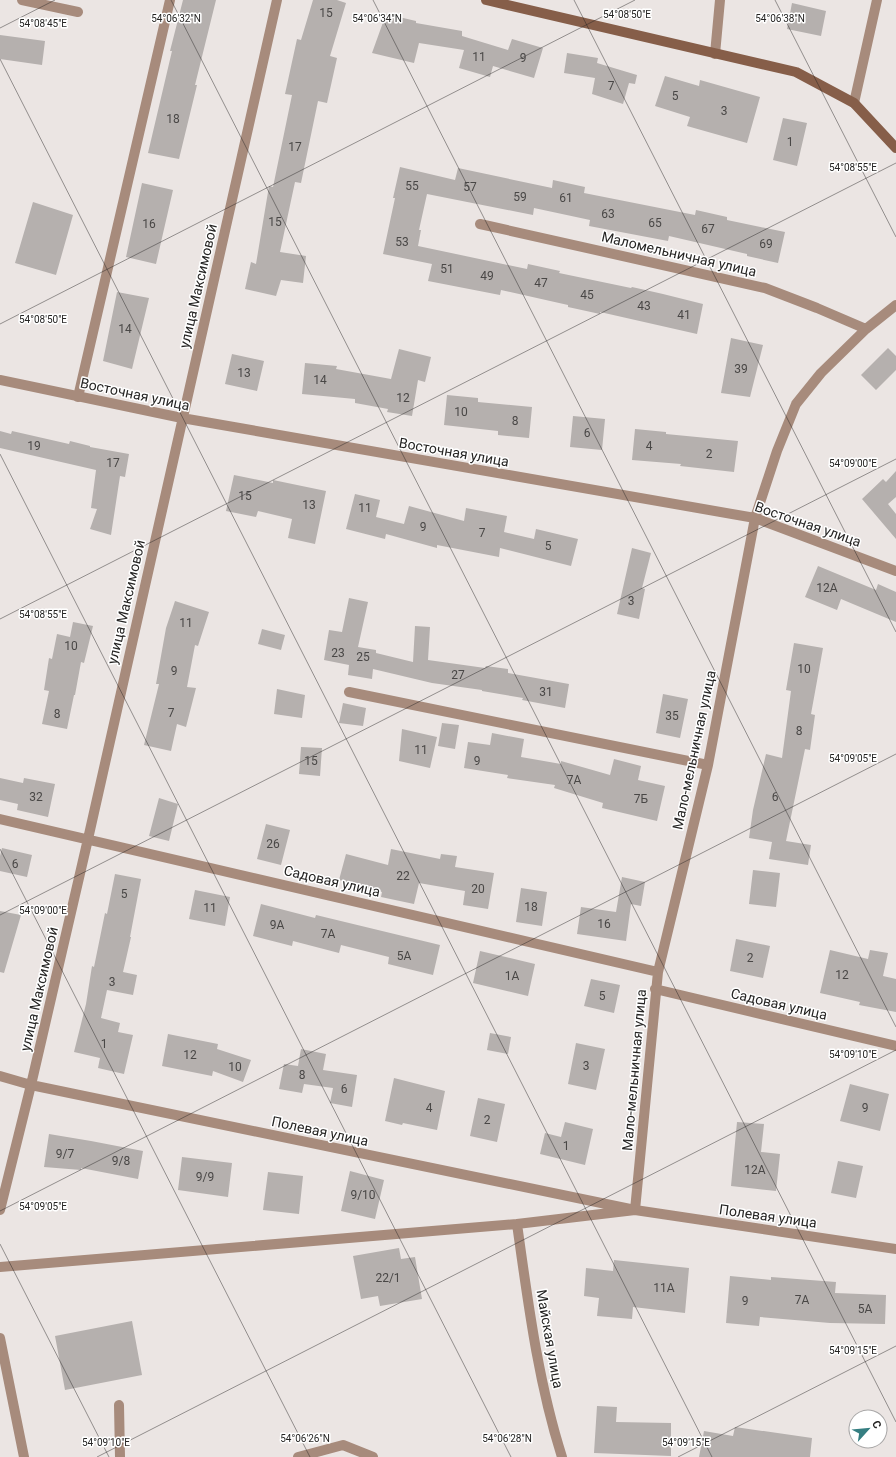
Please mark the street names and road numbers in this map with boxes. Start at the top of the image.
street label: улица Максимовой [176,222,220,350]
street label: Маломельничная улица [600,228,758,280]
street label: Восточная улица [79,375,191,413]
street label: Восточная улица [398,434,510,470]
street label: Восточная улица [753,498,863,550]
street label: улица Максимовой [104,538,148,666]
street label: Мало-мельничная улица [669,669,719,831]
street label: Садовая улица [282,862,382,900]
street label: улица Максимовой [17,925,61,1053]
street label: Садовая улица [729,985,829,1023]
street label: Мало-мельничная улица [619,988,649,1152]
street label: Полевая улица [270,1113,370,1149]
street label: Полевая улица [718,1201,818,1231]
street label: Майская улица [533,1288,567,1390]

